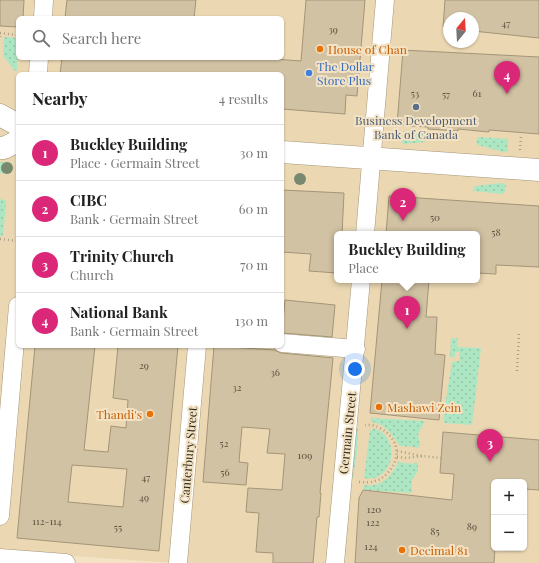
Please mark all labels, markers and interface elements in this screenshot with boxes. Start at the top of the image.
north arrow [443,12,479,48]
search box [16,16,284,60]
house number: 47 [502,16,510,30]
house number: 39 [328,22,338,36]
icon: search [30,27,52,49]
text: Search here [62,28,141,48]
place label: House of Chan [328,41,407,57]
marker: House of Chan [315,44,325,54]
place label: The Dollar Store Plus [317,58,374,88]
pin: 4 [494,61,520,94]
marker: The Dollar Store Plus [304,68,314,78]
house number: 53 [411,86,420,100]
house number: 61 [473,86,482,100]
text: Nearby [32,87,87,109]
house number: 57 [442,87,450,101]
text: 4 results [219,90,268,107]
marker: Business Development Bank of Canada [411,102,421,112]
place label: Business Development Bank of Canada [355,112,478,142]
text: Buckley Building [70,134,187,154]
text: 1 [43,144,47,161]
text: 30 m [240,144,268,161]
text: Place · Germain Street [70,154,200,171]
pin: 2 [390,188,416,221]
text: CIBC [70,190,107,210]
text: 2 [42,200,48,217]
text: 60 m [239,200,268,217]
text: Bank · Germain Street [70,210,198,227]
house number: 50 [430,210,440,224]
house number: 58 [491,225,501,239]
popup [334,231,480,283]
text: Buckley Building [348,239,466,259]
text: Trinity Church [70,246,174,266]
text: 3 [42,256,48,273]
text: 70 m [240,256,268,273]
text: Place [348,259,379,276]
text: Church [70,266,114,283]
pin: 1 [394,296,420,329]
text: National Bank [70,302,168,322]
text: 4 [42,312,48,329]
text: 130 m [235,312,268,329]
text: Bank · Germain Street [70,322,198,339]
house number: 29 [139,358,149,372]
your location [345,359,365,379]
house number: 36 [270,365,280,379]
house number: 32 [232,380,242,394]
street label: Germain Street [335,390,359,475]
place label: Mashawi Zein [387,399,461,415]
marker: Mashawi Zein [374,402,384,412]
street label: Canterbury Street [176,405,200,504]
place label: Thandi's [96,406,142,422]
marker: Thandi's [145,409,155,419]
pin: 3 [477,429,503,462]
house number: 52 [220,436,229,450]
house number: 109 [298,448,312,462]
house number: 56 [220,465,230,479]
house number: 47 [142,470,150,484]
map controls [491,479,527,551]
button: + [491,479,527,515]
house number: 49 [139,490,149,504]
house number: 120 [367,502,381,516]
house number: 112-114 [32,514,62,528]
house number: 122 [366,515,380,529]
button: − [491,515,527,551]
house number: 89 [467,519,477,533]
house number: 55 [114,520,122,534]
house number: 85 [430,524,440,538]
house number: 124 [364,539,378,553]
place label: Decimal 81 [410,542,468,558]
marker: Decimal 81 [397,545,407,555]

